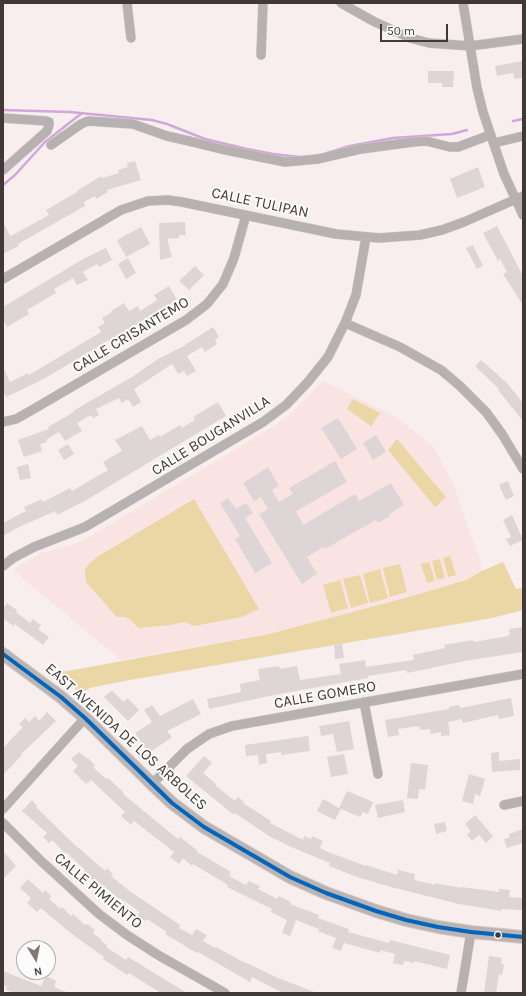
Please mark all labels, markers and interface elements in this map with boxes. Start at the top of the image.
scale bar [382,16,450,42]
text: 50 m [387,24,415,38]
street label: CALLE TULIPAN [210,184,310,222]
street label: CALLE CRISANTEMO [69,293,193,377]
street label: CALLE BOUGANVILLA [148,392,274,480]
street label: EAST AVENIDA DE LOS ARBOLES [41,660,211,814]
street label: CALLE GOMERO [273,677,377,713]
street label: CALLE PIMIENTO [50,849,146,933]
unlabelled marker [493,930,503,940]
north arrow [16,940,56,980]
text: N [33,964,43,978]

